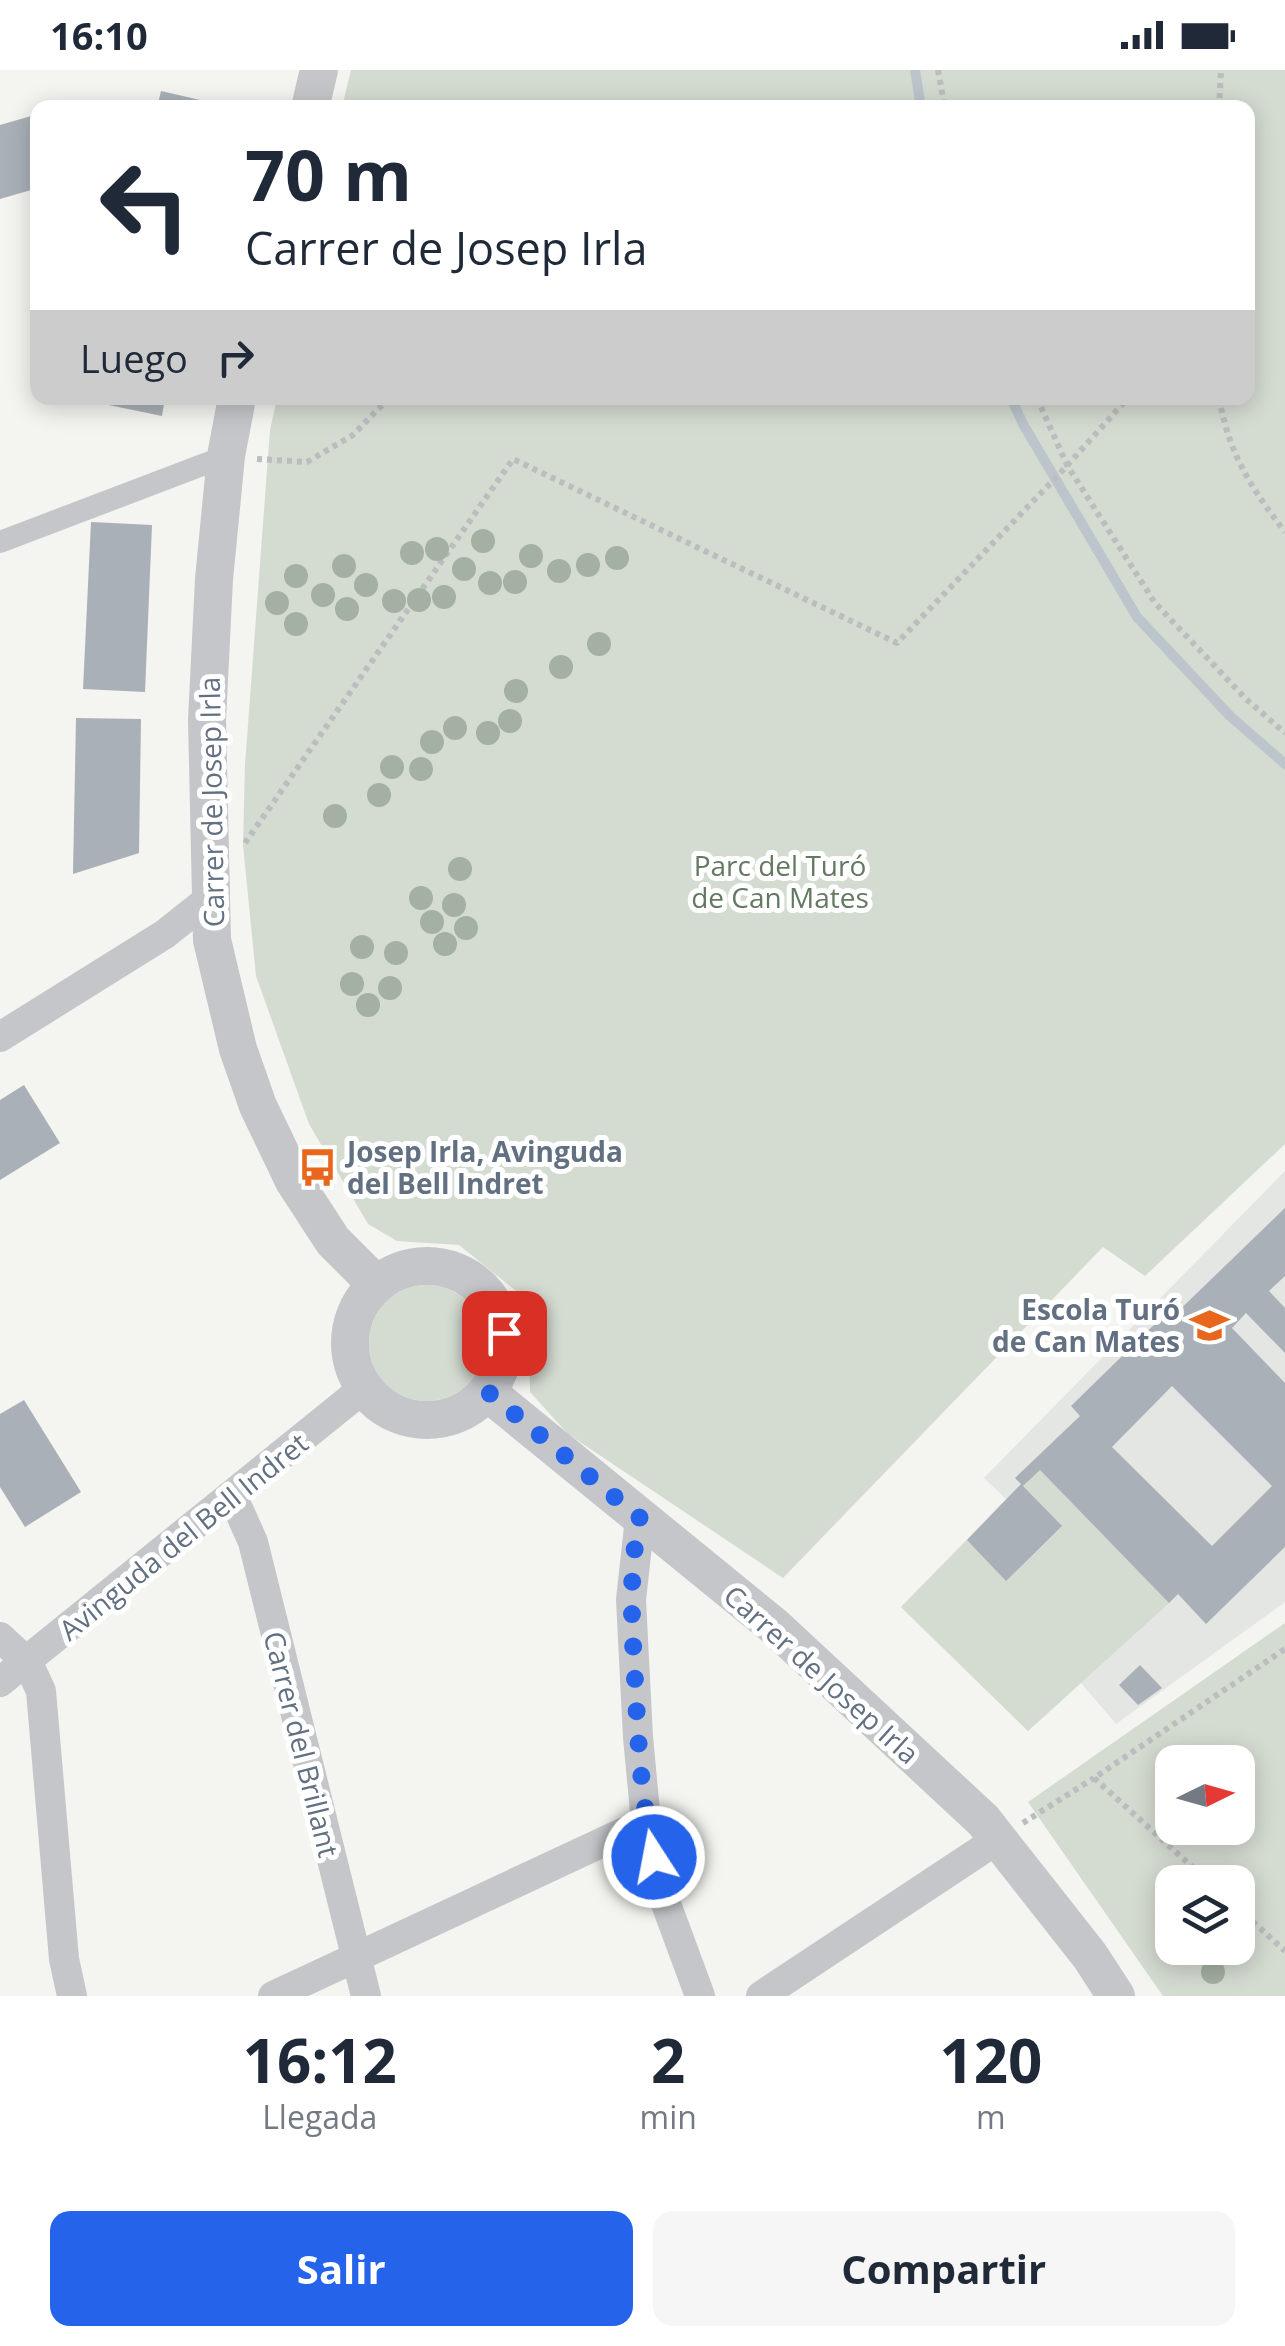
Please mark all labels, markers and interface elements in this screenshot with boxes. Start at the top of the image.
text: 16:10 [50,9,148,61]
text: 70 m [245,126,412,222]
icon: left [80,140,210,270]
text: Carrer de Josep Irla [245,217,647,278]
icon: right [208,330,263,385]
text: Luego [80,332,188,384]
street label: Carrer de Josep Irla [190,676,232,928]
park label: Parc del Turó de Can Mates [691,846,869,916]
place label: Josep Irla, Avinguda del Bell Indret [344,1132,623,1202]
bus stop icon: Josep Irla, Avinguda del Bell Indret [296,1146,338,1188]
place label: Escola Turó de Can Mates [992,1290,1180,1360]
pin [462,1291,547,1376]
school or university icon: Escola Turó de Can Mates [1189,1304,1231,1346]
icon: arrive [477,1306,532,1361]
street label: Avinguda del Bell Indret [51,1424,315,1648]
street label: Carrer de Josep Irla [716,1576,928,1772]
street label: Carrer del Brillant [256,1627,348,1861]
north arrow [1155,1745,1255,1845]
map controls [1155,1745,1255,1965]
position arrow [602,1805,706,1909]
button: layers [1155,1865,1255,1965]
text: 16:12 [243,2019,397,2101]
text: 2 [651,2019,685,2101]
text: 120 [939,2019,1042,2101]
text: Llegada [262,2095,377,2138]
text: min [640,2095,697,2138]
text: m [976,2095,1006,2138]
button: Salir [50,2211,633,2326]
button: Compartir [653,2211,1235,2326]

